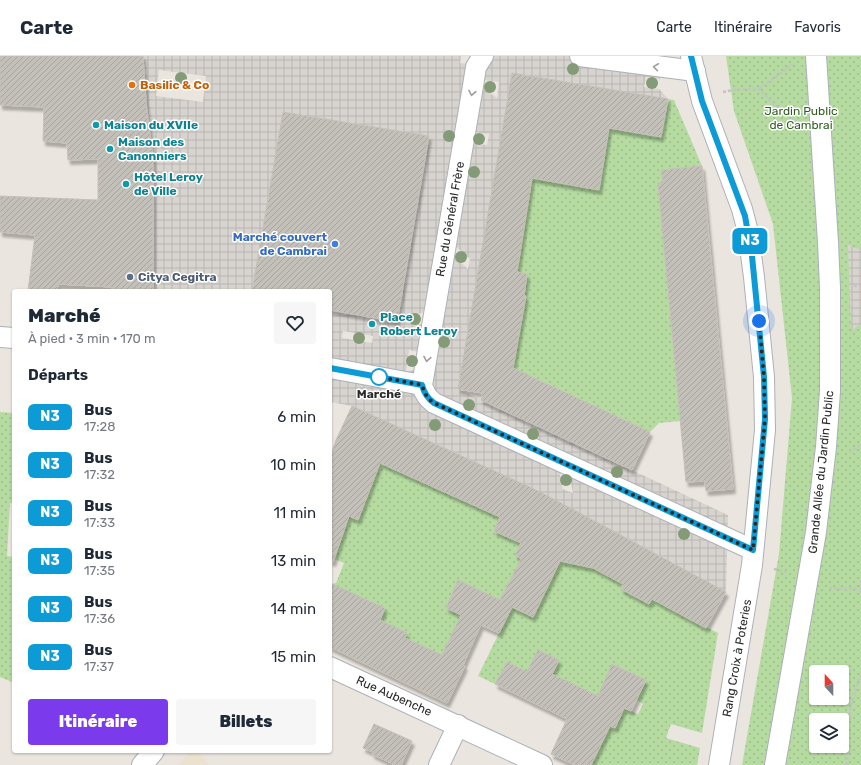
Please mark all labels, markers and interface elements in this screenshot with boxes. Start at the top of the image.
text: Carte [20,16,73,39]
text: Carte [656,19,692,36]
text: Itinéraire [714,19,772,36]
text: Favoris [794,19,841,36]
one-way arrow [653,63,659,72]
place label: Basilic & Co [140,78,209,92]
marker: Basilic & Co [127,80,137,90]
one-way arrow [468,90,477,96]
park label: Jardin Public de Cambrai [764,104,838,132]
place label: Maison du XVIIe [104,118,198,132]
marker: Maison du XVIIe [91,120,101,130]
place label: Maison des Canonniers [118,135,187,163]
marker: Maison des Canonniers [105,144,115,154]
street label: Rue du Général Frère [433,160,467,278]
place label: Hôtel Leroy de Ville [134,170,203,198]
marker: Hôtel Leroy de Ville [121,179,131,189]
line badge: N3 [732,228,768,254]
place label: Marché couvert de Cambrai [233,230,327,258]
text: N3 [740,232,760,249]
marker: Marché couvert de Cambrai [330,239,340,249]
place label: Citya Cegitra [138,270,217,284]
marker: Citya Cegitra [125,272,135,282]
button: heart [274,302,316,344]
text: Marché [28,304,100,327]
place label: Place Robert Leroy [380,310,458,338]
your location [749,311,769,331]
marker: Place Robert Leroy [367,319,377,329]
text: À pied · 3 min · 170 m [28,331,156,346]
one-way arrow [423,356,432,362]
text: Départs [28,366,88,384]
marker: Marché [370,368,388,386]
place label: Marché [357,387,401,401]
street label: Grande Allée du Jardin Public [805,389,837,554]
text: Bus [84,401,112,419]
text: N3 [40,408,60,425]
text: 6 min [277,408,316,426]
text: 17:28 [84,419,115,434]
text: Bus [84,449,112,467]
text: N3 [40,456,60,473]
text: 10 min [270,456,316,474]
text: 17:32 [84,467,115,482]
text: Bus [84,497,112,515]
text: N3 [40,504,60,521]
text: 11 min [273,504,316,522]
text: 17:33 [84,515,115,530]
text: Bus [84,545,112,563]
text: N3 [40,552,60,569]
text: 13 min [271,552,316,570]
text: 17:35 [84,563,115,578]
text: Bus [84,593,112,611]
street label: Rang Croix à Poteries [720,598,754,718]
text: N3 [40,600,60,617]
text: 14 min [271,600,316,618]
text: 17:36 [84,611,115,626]
text: Bus [84,641,112,659]
text: N3 [40,648,60,665]
text: 15 min [271,648,316,666]
text: 17:37 [84,659,114,674]
north arrow [809,665,849,705]
map controls [809,665,849,753]
street label: Rue Aubenche [354,673,434,719]
button: Itinéraire [28,699,168,745]
button: Billets [176,699,316,745]
button: layers [809,713,849,753]

